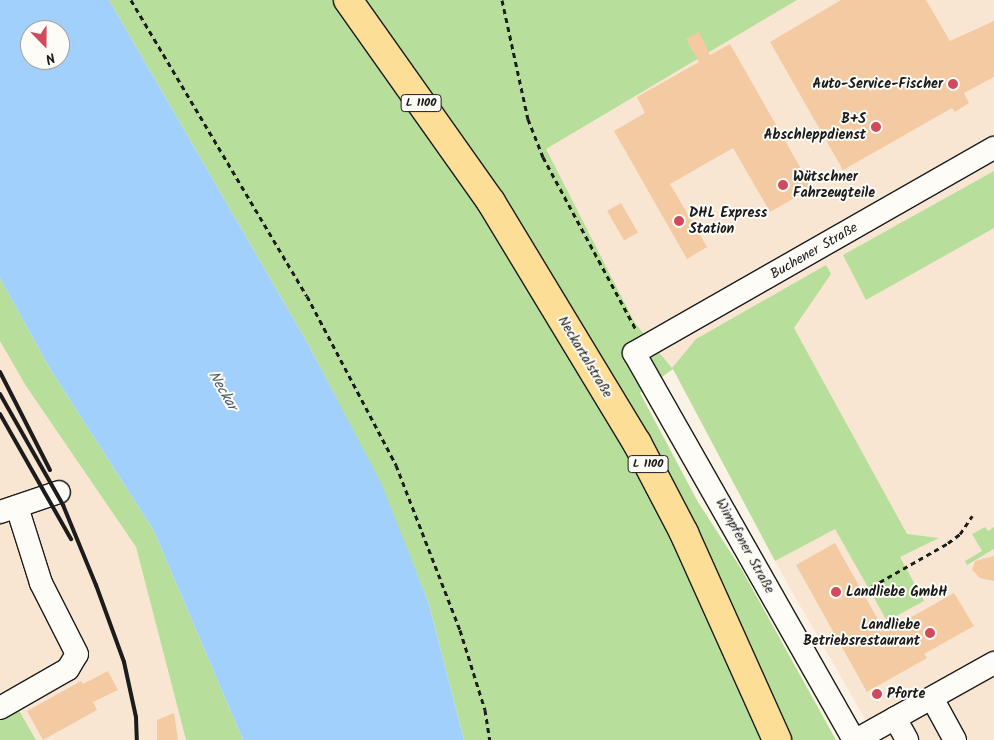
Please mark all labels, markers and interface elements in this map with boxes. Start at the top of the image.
north arrow [20,20,70,70]
text: N [42,46,58,70]
place label: Auto-Service-Fischer [813,76,943,92]
marker: Auto-Service-Fischer [947,78,959,90]
road number: L 1100 [400,94,442,112]
place label: B+S Abschleppdienst [764,111,866,144]
marker: B+S Abschleppdienst [870,121,882,133]
place label: Wütschner Fahrzeugteile [793,169,875,202]
marker: Wütschner Fahrzeugteile [777,179,789,191]
place label: DHL Express Station [689,205,767,238]
marker: DHL Express Station [673,215,685,227]
street label: Buchener Straße [767,219,861,283]
street label: Neckartalstraße [554,313,616,401]
water label: Neckar [204,368,240,414]
road number: L 1100 [627,454,669,474]
street label: Wimpfener Straße [712,495,778,597]
place label: Landliebe GmbH [846,584,947,600]
marker: Landliebe GmbH [830,586,842,598]
place label: Landliebe Betriebsrestaurant [803,617,920,650]
marker: Landliebe Betriebsrestaurant [924,627,936,639]
place label: Pforte [887,686,925,702]
marker: Pforte [871,688,883,700]

